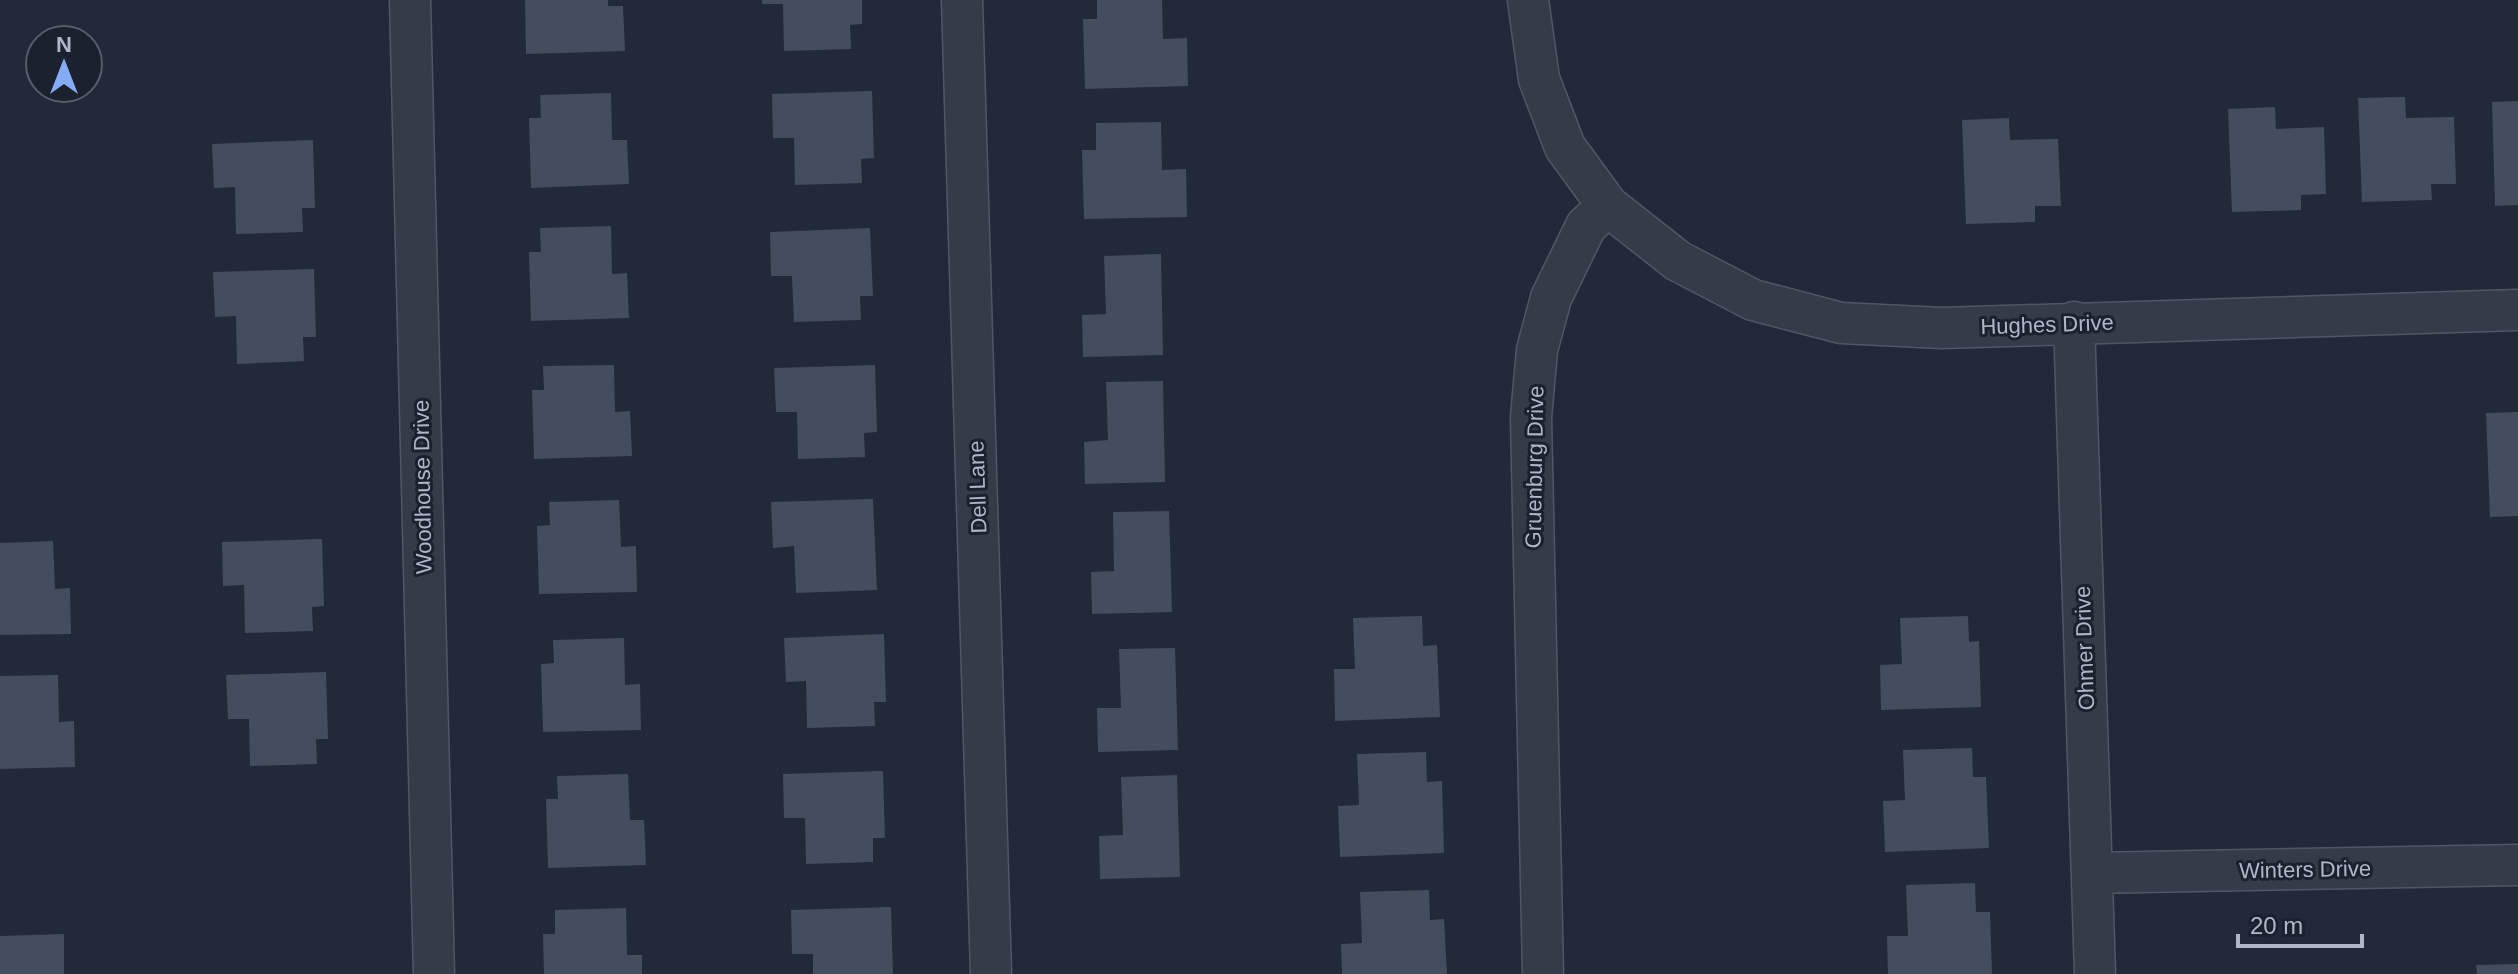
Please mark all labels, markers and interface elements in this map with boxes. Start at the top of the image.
north arrow [24,24,104,104]
text: N [56,32,72,57]
street label: Hughes Drive [1980,310,2114,339]
street label: Gruenburg Drive [1521,385,1548,549]
street label: Woodhouse Drive [408,400,437,574]
street label: Dell Lane [963,440,992,534]
street label: Ohmer Drive [2070,585,2099,711]
street label: Winters Drive [2239,856,2371,883]
scale bar [2238,898,2362,948]
text: 20 m [2250,912,2303,939]

